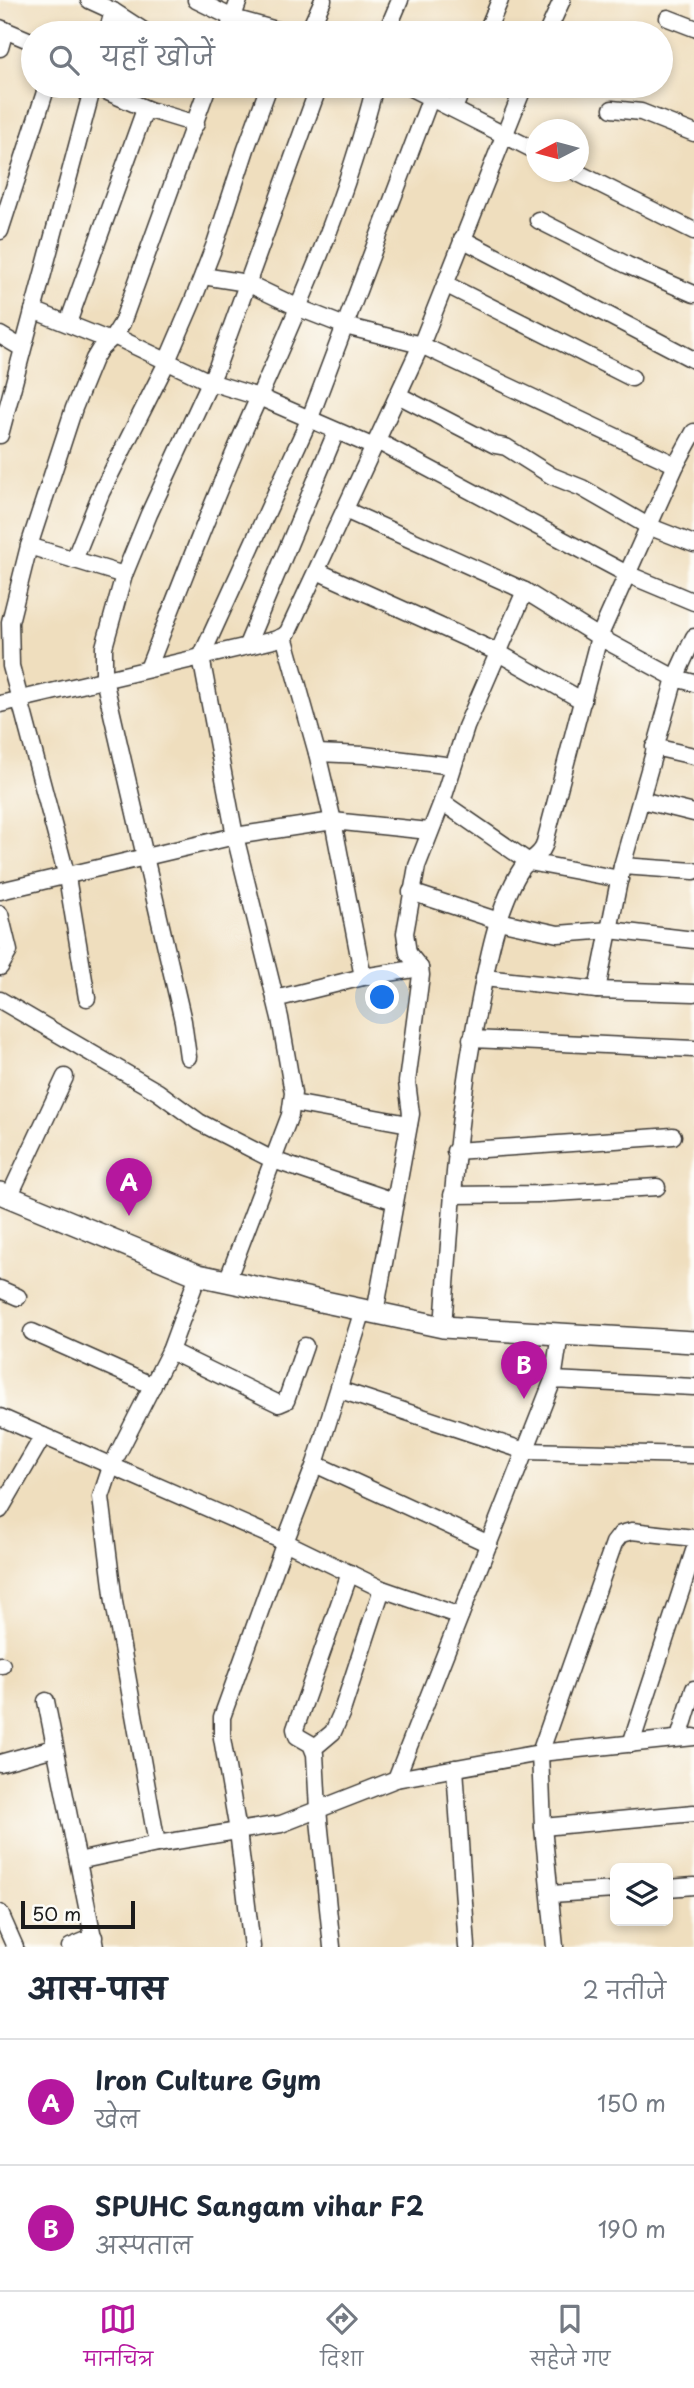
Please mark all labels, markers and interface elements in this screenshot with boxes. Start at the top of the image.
search box [21,21,673,98]
text: यहाँ खोजें [101,36,215,75]
icon: search [45,41,83,79]
north arrow [526,119,589,182]
your location [365,980,399,1014]
pin: A [106,1158,152,1216]
pin: B [501,1341,547,1399]
map controls [610,1863,673,1926]
button: layers [610,1863,673,1926]
scale bar [21,1898,135,1930]
text: 50 m [32,1899,81,1927]
text: आस-पास [28,1965,167,2010]
text: 2 नतीजे [583,1972,666,2007]
text: Iron Culture Gym [95,2060,321,2099]
text: A [42,2085,60,2120]
text: 150 m [597,2085,666,2120]
text: खेल [95,2101,140,2136]
text: SPUHC Sangam vihar F2 [95,2186,424,2225]
text: B [43,2211,59,2246]
text: 190 m [598,2211,666,2246]
text: अस्पताल [95,2227,193,2262]
tab: मानचित्र [83,2300,153,2380]
tab: दिशा [320,2300,363,2380]
tab: सहेजे गए [530,2300,610,2380]

